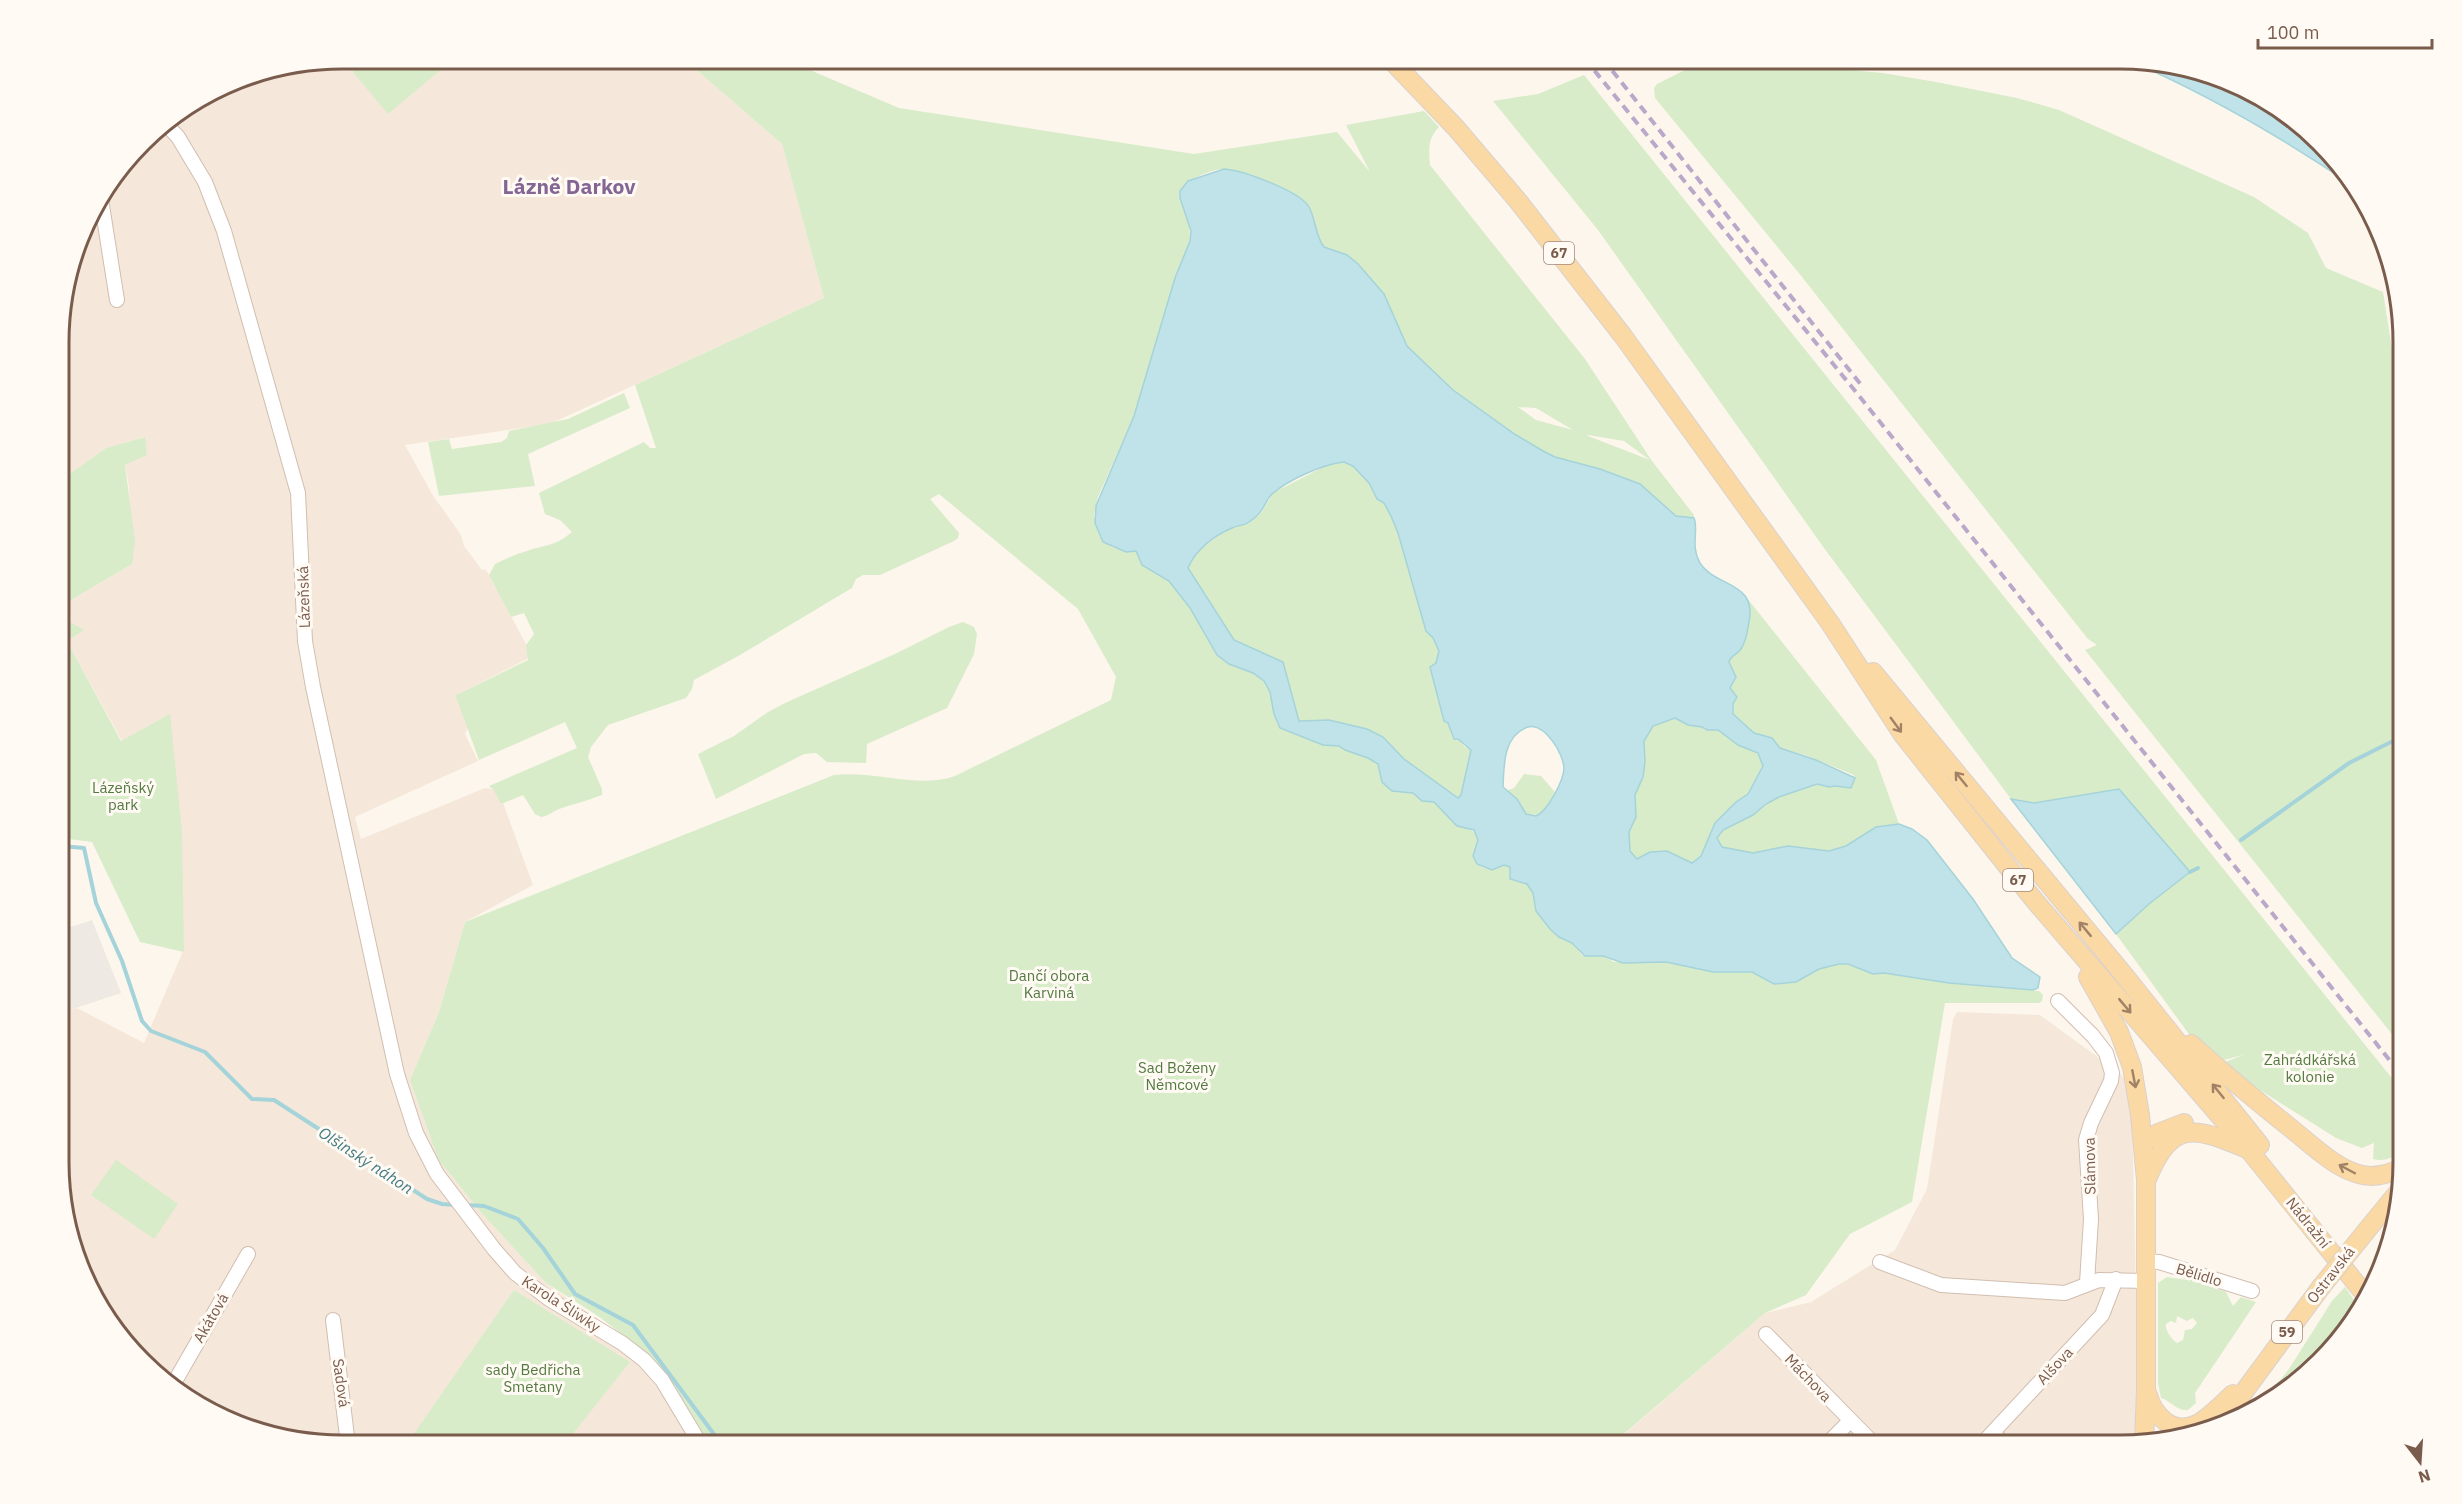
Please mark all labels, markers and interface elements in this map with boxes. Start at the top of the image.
scale bar [2258,12,2432,50]
text: 100 m [2267,21,2319,44]
district label: Lázně Darkov [503,172,636,200]
road number: 67 [1544,242,1574,264]
street label: Lázeňská [293,566,314,628]
one-way arrow [1889,716,1902,732]
one-way arrow [1955,771,1968,787]
park label: Lázeňský park [92,778,154,814]
road number: 67 [2003,869,2033,891]
one-way arrow [2078,922,2092,937]
park label: Dančí obora Karviná [1009,966,1089,1002]
one-way arrow [2118,998,2132,1013]
park label: Zahrádkářská kolonie [2264,1050,2356,1086]
park label: Sad Boženy Němcové [1138,1058,1217,1094]
one-way arrow [2129,1069,2140,1089]
one-way arrow [2211,1084,2224,1100]
water label: Olšinský náhon [315,1122,417,1198]
street label: Slámova [2080,1137,2099,1195]
one-way arrow [2339,1163,2356,1175]
street label: Nádražní [2282,1193,2335,1252]
street label: Ostravská [2303,1242,2359,1307]
street label: Bělidlo [2174,1259,2224,1290]
street label: Karola Śliwky [518,1271,605,1336]
street label: Akátová [189,1290,232,1346]
road number: 59 [2272,1321,2302,1343]
street label: Alšova [2032,1343,2077,1388]
street label: Máchova [1781,1350,1836,1406]
street label: Sadová [329,1357,354,1408]
park label: sady Bedřicha Smetany [485,1360,581,1396]
north arrow [2390,1432,2450,1492]
text: N [2416,1465,2433,1488]

